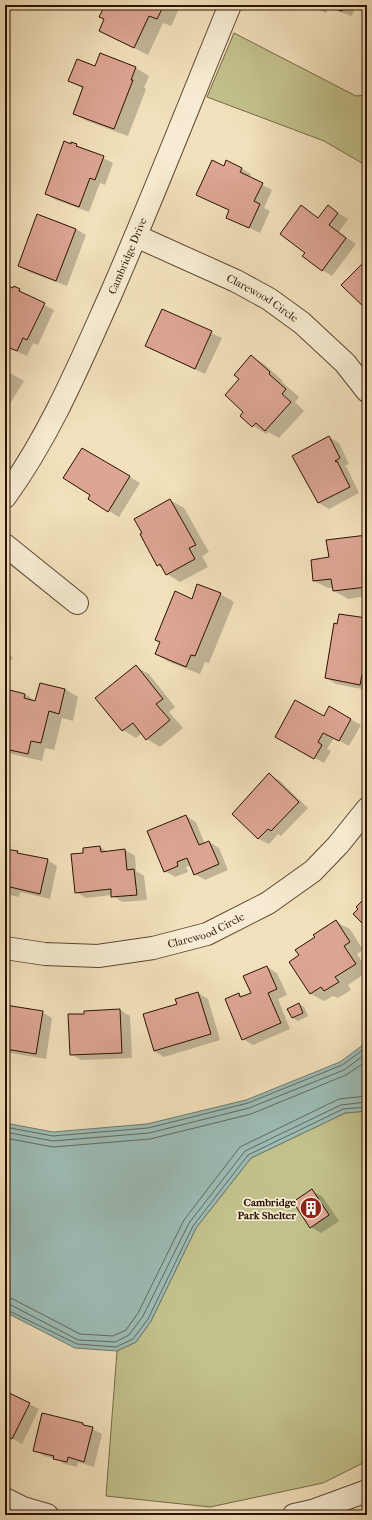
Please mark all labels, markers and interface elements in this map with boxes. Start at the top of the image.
street label: Cambridge Drive [105,215,149,296]
street label: Clarewood Circle [225,271,301,325]
street label: Clarewood Circle [166,909,247,950]
building icon: Cambridge Park Shelter [298,1195,324,1221]
place label: Cambridge Park Shelter [238,1196,297,1222]

